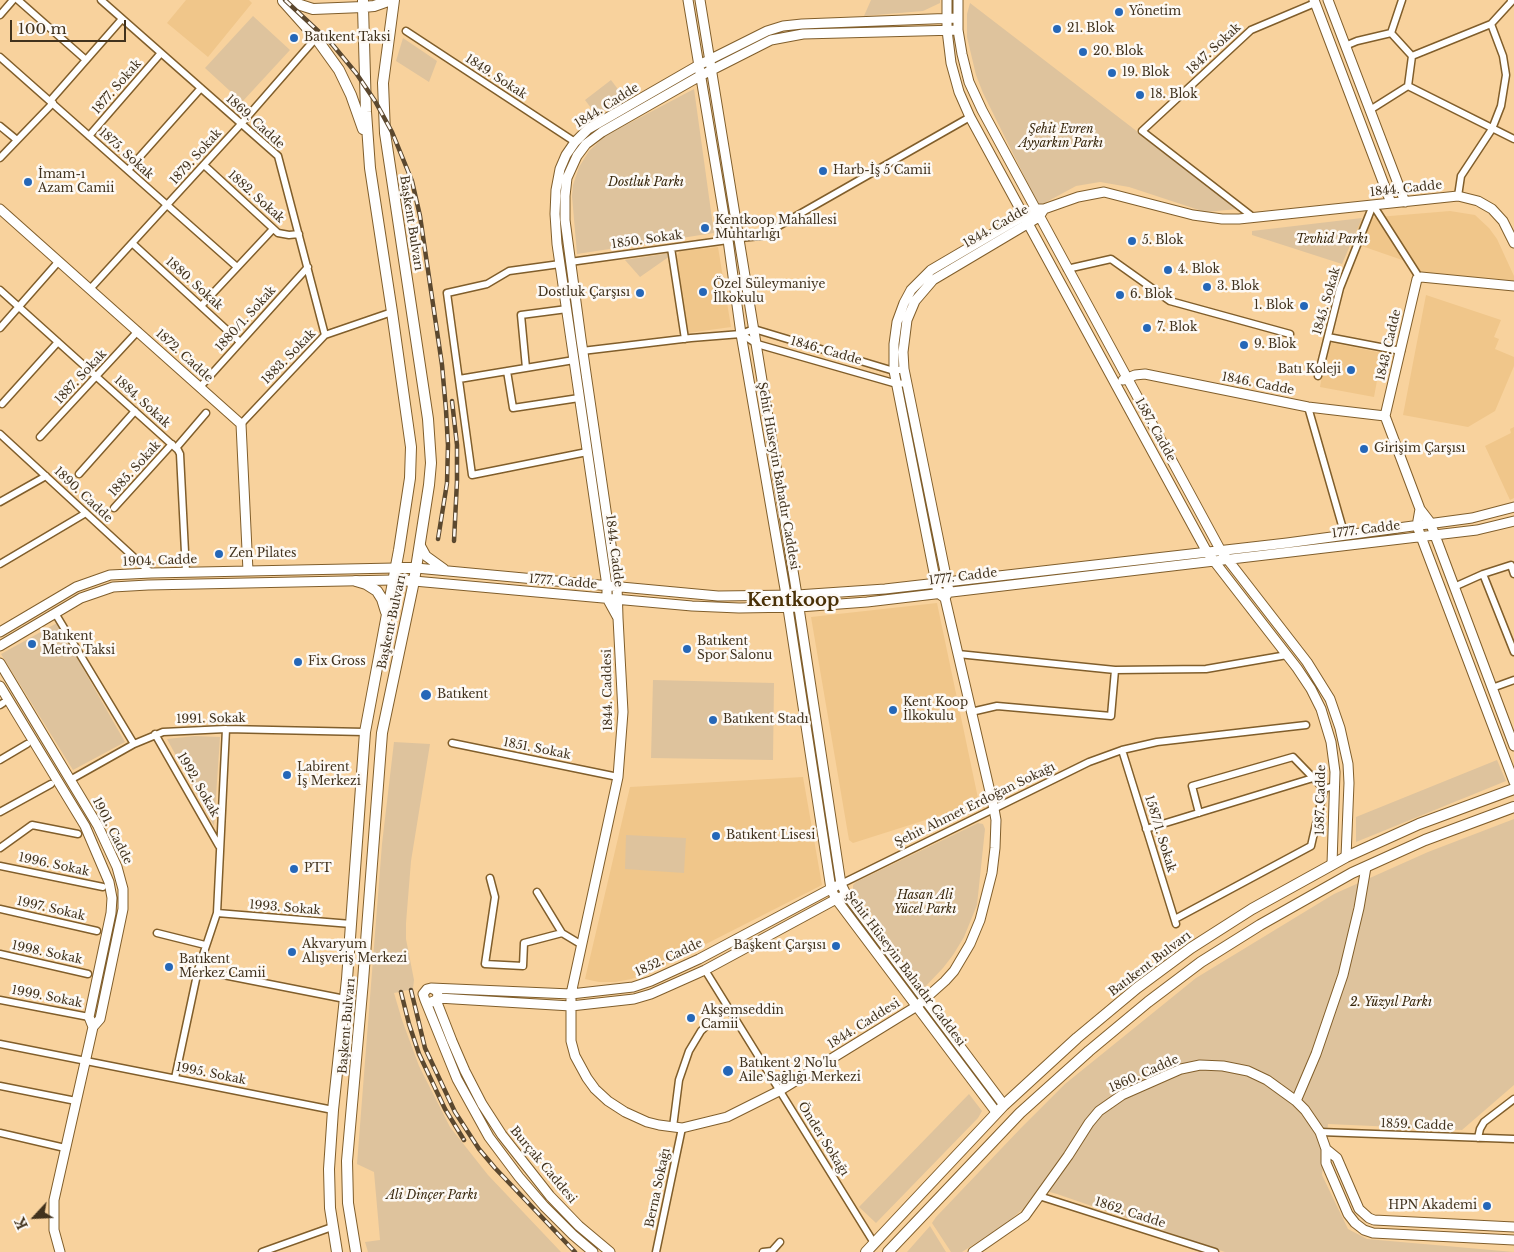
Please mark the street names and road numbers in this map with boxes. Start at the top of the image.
street label: 1847. Sokak [1184,20,1244,78]
street label: 1849. Sokak [462,52,530,102]
street label: 1877. Sokak [89,57,145,117]
street label: 1844. Cadde [572,81,642,131]
street label: 1869. Cadde [223,92,287,152]
street label: 1875. Sokak [96,126,156,182]
street label: 1879. Sokak [167,126,225,188]
street label: 1882. Sokak [225,168,287,226]
street label: Başkent Bulvarı [396,174,426,272]
street label: 1844. Cadde [1369,178,1443,200]
street label: 1844. Cadde [961,203,1031,251]
street label: 1850. Sokak [611,228,683,252]
street label: 1880. Sokak [162,255,226,313]
street label: 1845. Sokak [1310,265,1344,337]
street label: 1880/1. Sokak [213,283,279,355]
street label: 1843. Cadde [1374,308,1404,382]
street label: 1883. Sokak [259,326,319,388]
street label: 1872. Cadde [152,327,216,385]
street label: 1846. Cadde [789,334,863,368]
street label: 1887. Sokak [52,347,110,407]
street label: 1846. Cadde [1221,370,1295,398]
street label: 1884. Sokak [111,373,173,431]
street label: Şehit Hüseyin Bahadır Caddesi [754,381,802,571]
street label: 1587. Cadde [1132,396,1178,464]
street label: 1885. Sokak [106,438,164,500]
street label: 1890. Cadde [51,464,115,526]
street label: 1844. Cadde [602,514,626,588]
street label: 1777. Cadde [1331,519,1401,541]
street label: 1904. Cadde [122,553,198,569]
street label: 1777. Cadde [928,566,998,588]
street label: 1777. Cadde [528,572,598,592]
street label: Başkent Bulvarı [375,574,409,670]
street label: 1844. Caddesi [600,649,616,731]
street label: 1991. Sokak [176,711,246,727]
street label: 1851. Sokak [502,735,572,763]
street label: 1992. Sokak [174,750,222,820]
street label: Şehit Ahmet Erdoğan Sokağı [892,760,1058,850]
street label: 1587. Cadde [1313,765,1329,835]
street label: 1587/1. Sokak [1141,794,1179,874]
street label: 1901. Cadde [89,795,135,867]
street label: 1996. Sokak [17,850,91,880]
street label: Şehit Hüseyin Bahadır Caddesi [842,889,968,1049]
street label: 1997. Sokak [15,894,87,924]
street label: 1993. Sokak [249,898,321,918]
street label: Batıkent Bulvarı [1106,928,1194,1000]
street label: 1852. Cadde [633,936,705,980]
street label: 1998. Sokak [10,939,84,967]
street label: Başkent Bulvarı [336,978,358,1074]
street label: 1999. Sokak [10,983,84,1011]
street label: 1844. Caddesi [825,996,903,1052]
street label: 1860. Cadde [1107,1052,1181,1096]
street label: 1995. Sokak [175,1060,247,1088]
street label: Önder Sokağı [794,1099,852,1179]
street label: 1859. Cadde [1380,1117,1454,1133]
street label: Burçak Caddesi [507,1124,579,1206]
street label: Berna Sokağı [643,1147,673,1229]
street label: 1862. Cadde [1093,1195,1167,1231]

